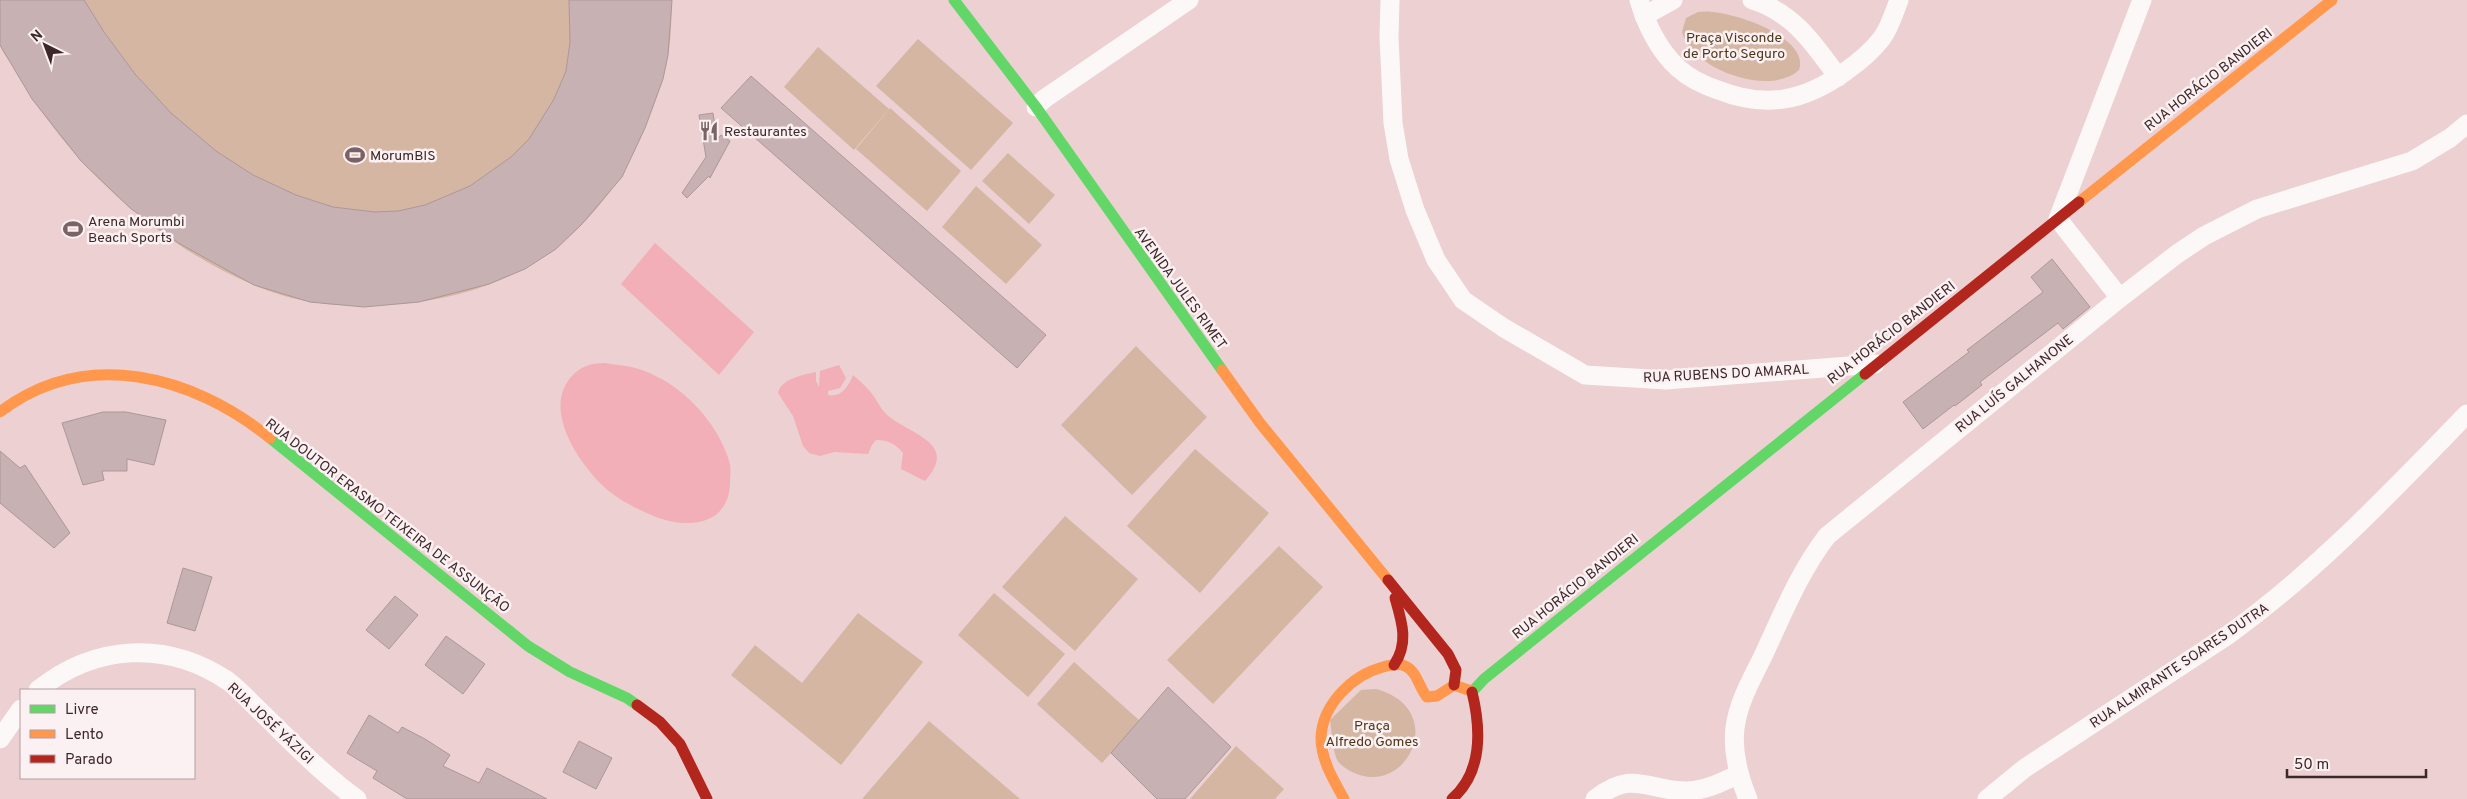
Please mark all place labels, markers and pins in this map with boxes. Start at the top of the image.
restaurant icon: Restaurantes [698,120,720,142]
place label: Restaurantes [724,124,807,141]
sports icon: MorumBIS [344,144,366,166]
place label: MorumBIS [370,148,436,165]
place label: Arena Morumbi Beach Sports [88,214,184,247]
sports icon: Arena Morumbi Beach Sports [62,218,84,240]

